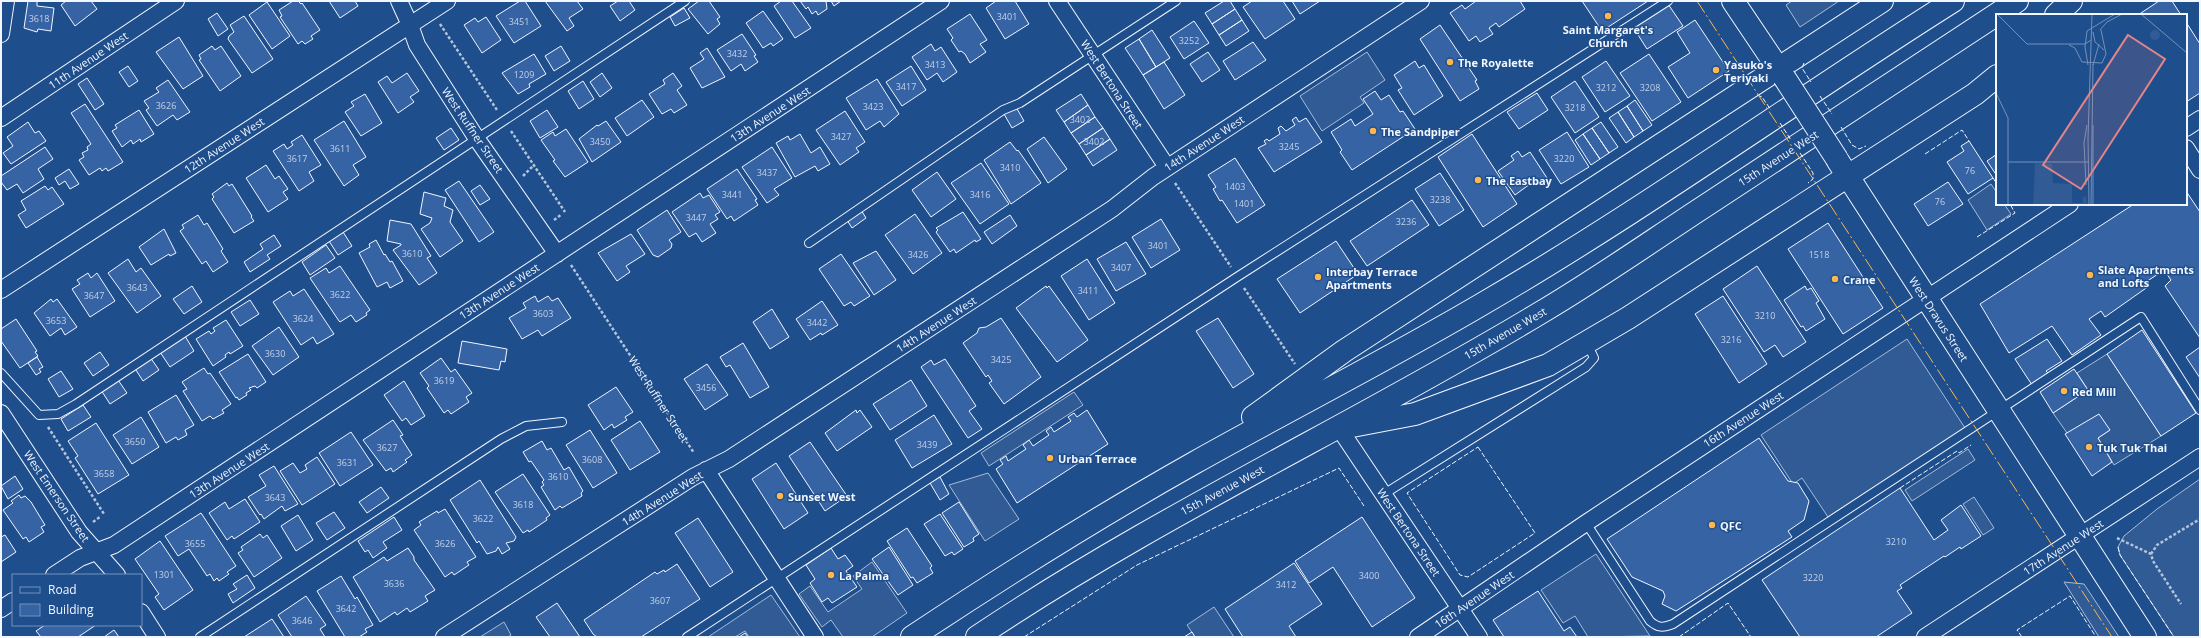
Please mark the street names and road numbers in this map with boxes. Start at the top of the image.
street label: 11th Avenue West [45,28,131,92]
street label: West Bertona Street [1078,37,1146,131]
street label: 13th Avenue West [727,82,813,146]
street label: West Ruffner Street [439,84,507,176]
street label: 14th Avenue West [1161,111,1247,175]
street label: 12th Avenue West [181,113,267,177]
street label: 15th Avenue West [1735,126,1821,190]
street label: 13th Avenue West [456,259,542,323]
street label: West Dravus Street [1906,274,1972,364]
street label: 14th Avenue West [893,292,979,356]
street label: 15th Avenue West [1461,303,1549,363]
street label: West Ruffner Street [625,353,693,445]
street label: 16th Avenue West [1700,387,1786,451]
street label: 13th Avenue West [186,438,272,502]
street label: West Emerson Street [21,447,93,545]
street label: 15th Avenue West [1178,462,1267,518]
street label: 14th Avenue West [619,467,705,529]
street label: West Bertona Street [1374,485,1444,579]
street label: 17th Avenue West [2020,515,2106,579]
street label: 16th Avenue West [1431,567,1517,631]

